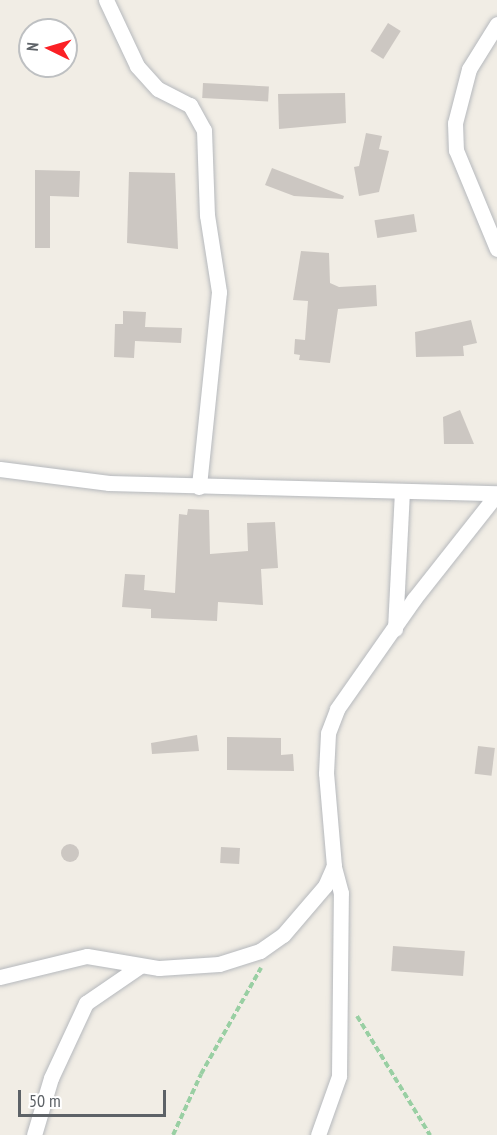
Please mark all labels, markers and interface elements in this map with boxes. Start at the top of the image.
north arrow [18,18,78,78]
text: N [22,41,42,52]
scale bar [21,1078,170,1116]
text: 50 m [29,1089,61,1112]

